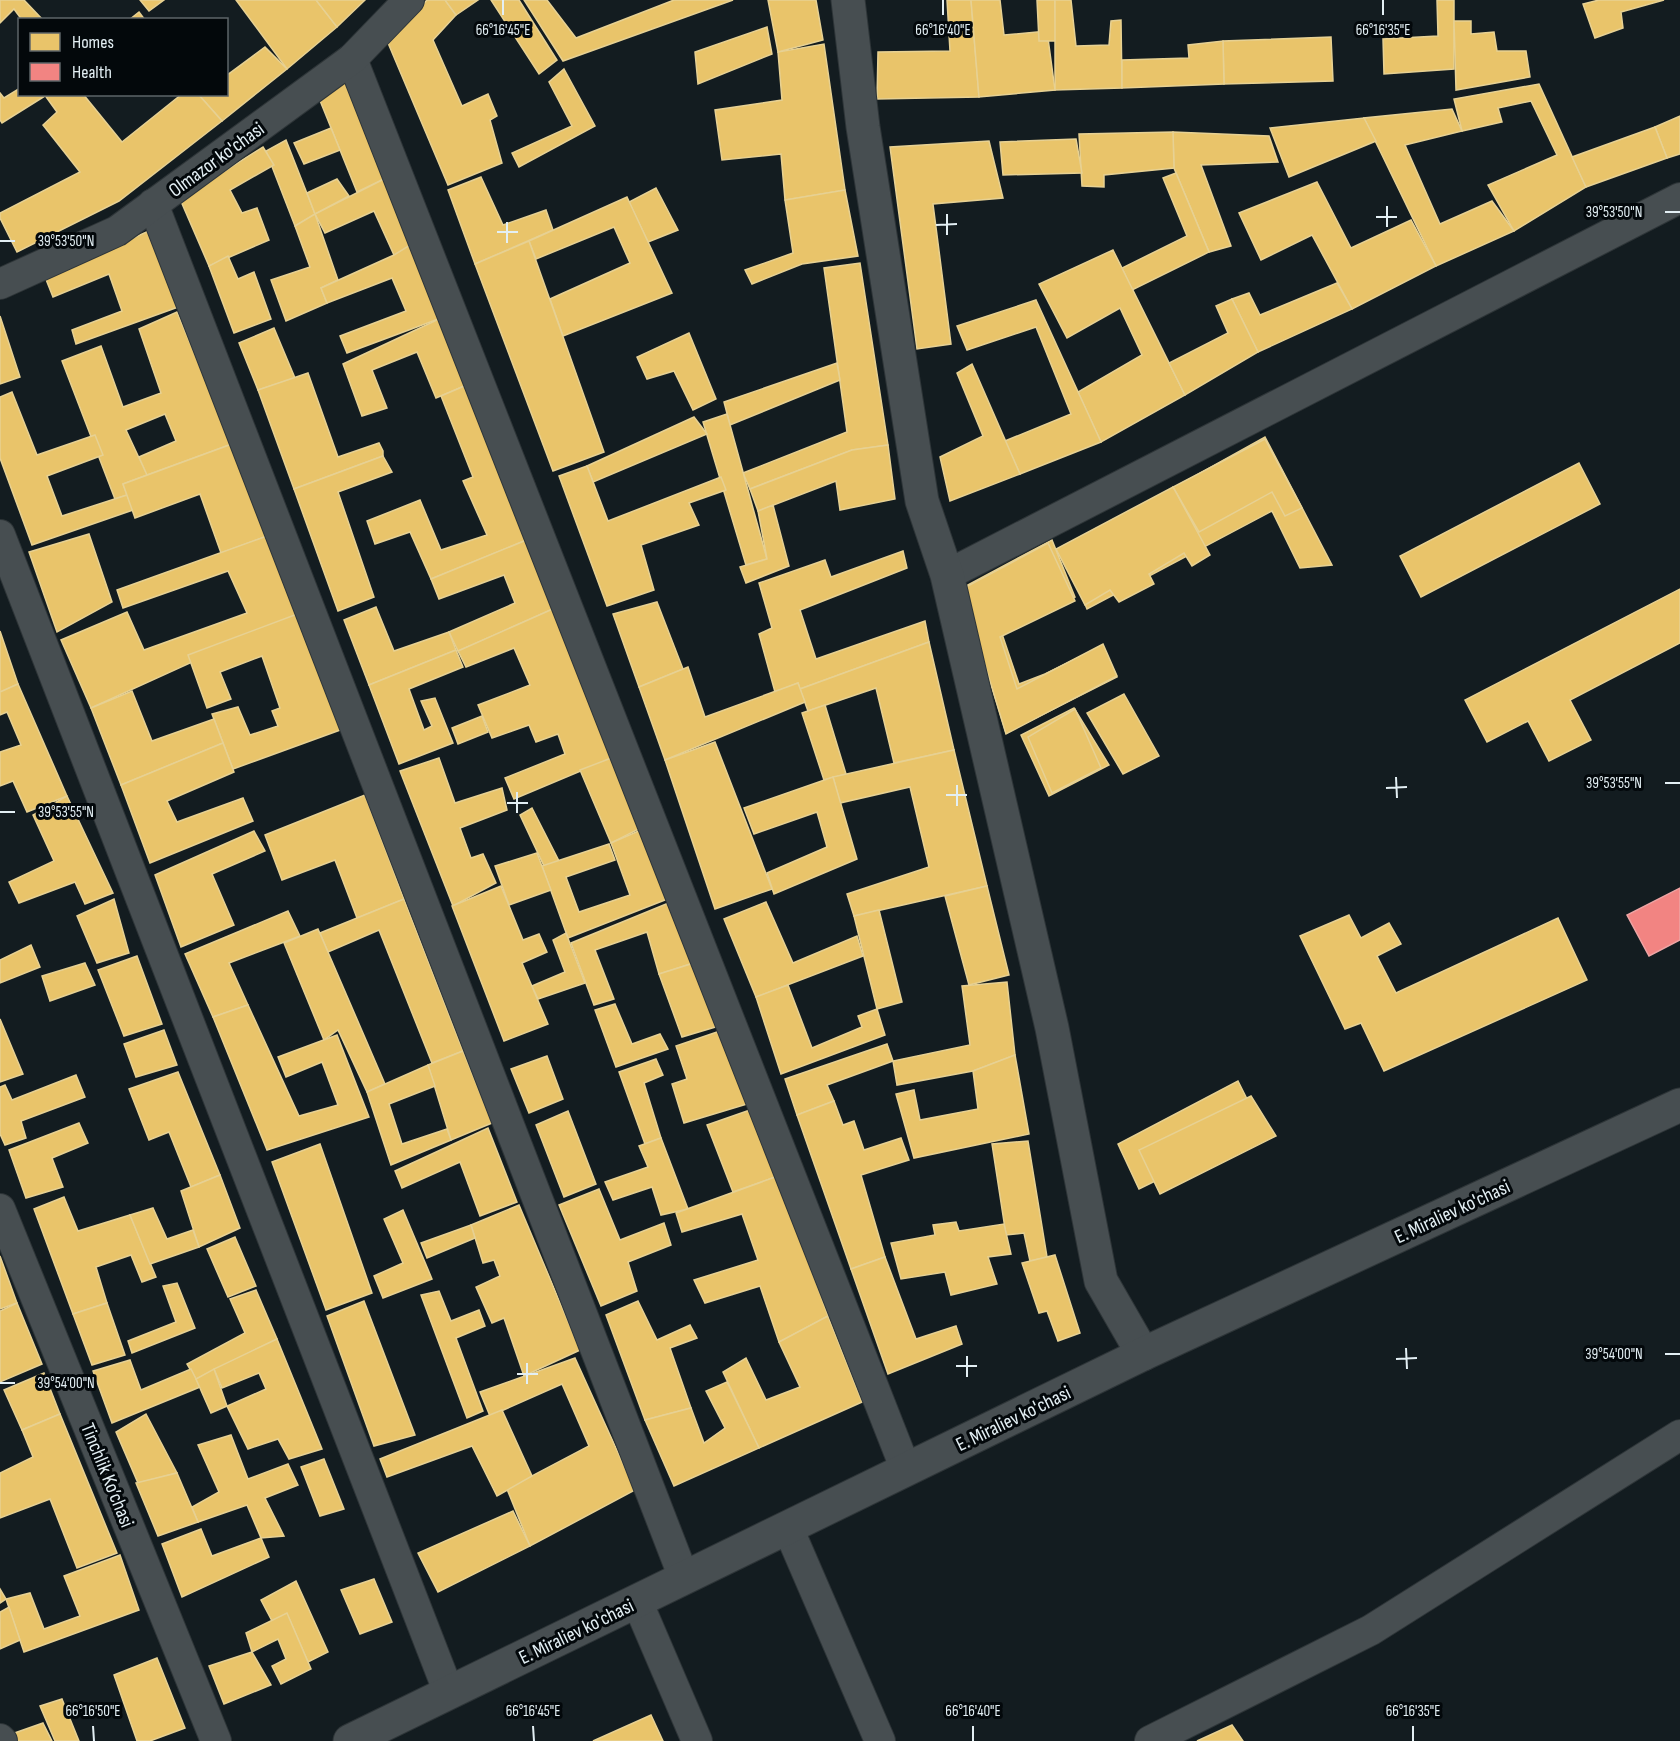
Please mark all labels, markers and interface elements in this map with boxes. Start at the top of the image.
legend [18,18,228,96]
text: 66°16'45"E [476,21,530,40]
text: 66°16'40"E [915,21,971,40]
text: 66°16'35"E [1356,21,1410,40]
text: Homes [72,32,114,53]
text: Health [72,62,112,83]
street label: Olmazor ko'chasi [164,117,269,202]
text: 39°53'50"N [1586,203,1642,222]
text: 39°53'50"N [38,232,94,251]
text: 39°53'55"N [1586,774,1642,793]
text: 39°53'55"N [38,803,94,822]
street label: E. Miraliev ko'chasi [1391,1175,1514,1249]
text: 39°54'00"N [1585,1345,1643,1364]
text: 39°54'00"N [37,1374,95,1393]
street label: E. Miraliev ko'chasi [952,1381,1075,1457]
street label: Tinchlik Ko’chasi [75,1420,139,1531]
street label: E. Miraliev ko'chasi [515,1594,638,1670]
text: 66°16'50"E [65,1702,121,1721]
text: 66°16'45"E [506,1702,560,1721]
text: 66°16'40"E [945,1702,1001,1721]
text: 66°16'35"E [1386,1702,1440,1721]

